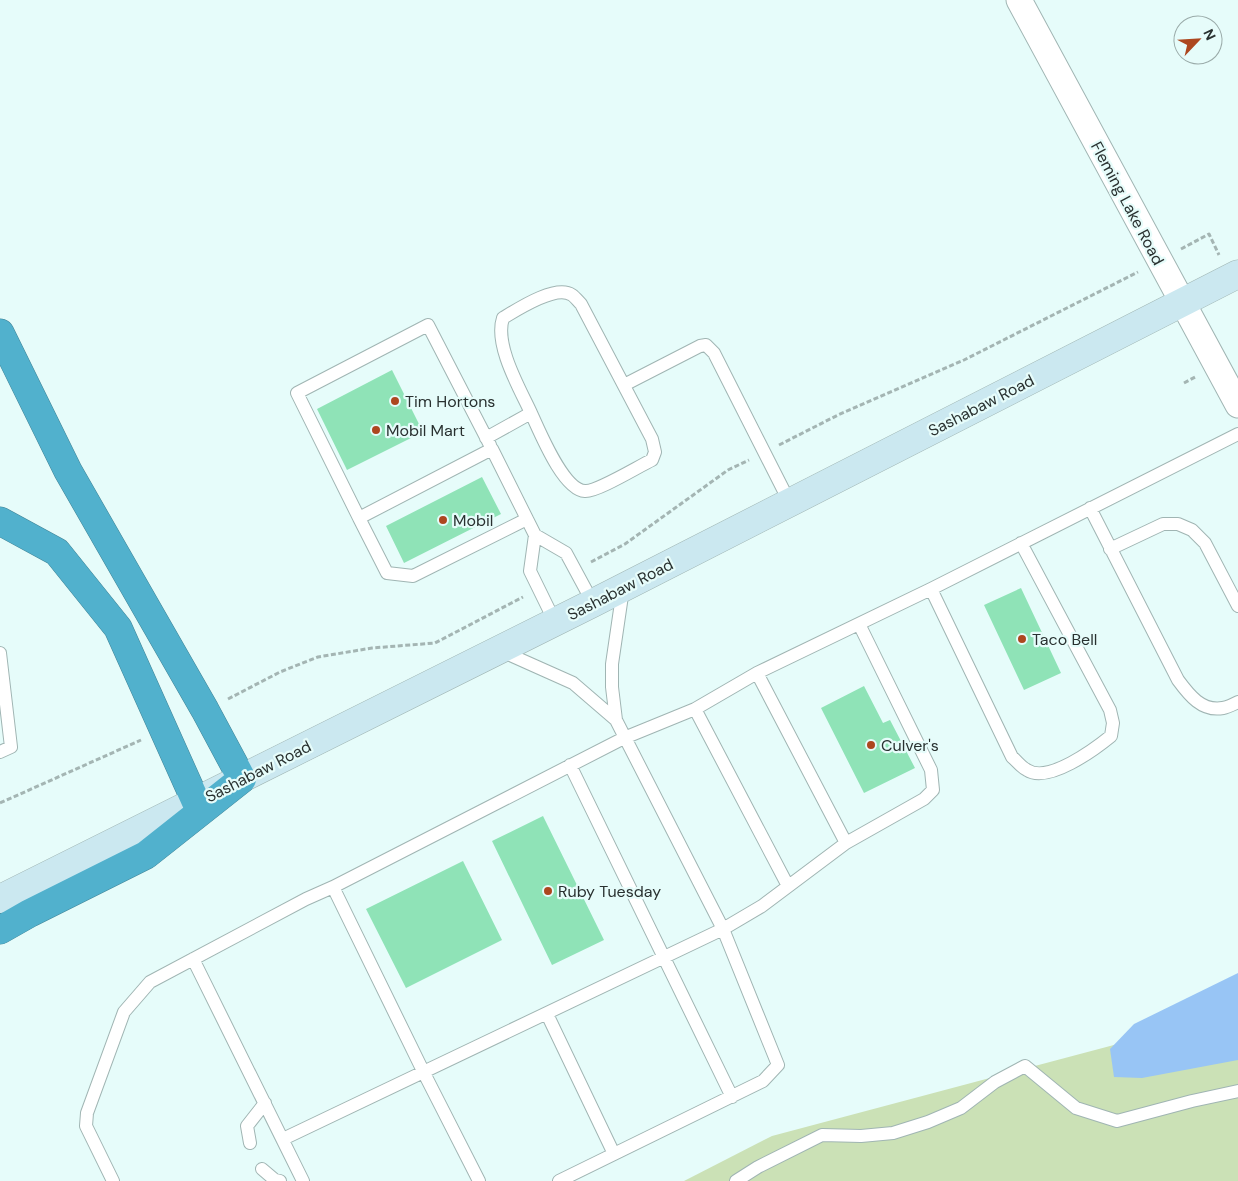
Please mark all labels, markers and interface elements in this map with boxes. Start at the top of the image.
north arrow [1173,15,1223,65]
text: N [1199,26,1220,43]
street label: Fleming Lake Road [1086,138,1169,269]
street label: Sashabaw Road [925,370,1038,441]
place label: Tim Hortons [405,391,495,412]
marker: Tim Hortons [389,395,401,407]
place label: Mobil Mart [386,420,465,441]
marker: Mobil Mart [370,424,382,436]
place label: Mobil [453,510,493,531]
marker: Mobil [437,514,449,526]
street label: Sashabaw Road [564,554,677,625]
place label: Taco Bell [1032,629,1097,650]
marker: Taco Bell [1016,633,1028,645]
place label: Culver's [881,735,939,756]
street label: Sashabaw Road [202,736,315,807]
marker: Culver's [865,739,877,751]
place label: Ruby Tuesday [558,881,661,902]
marker: Ruby Tuesday [542,885,554,897]

